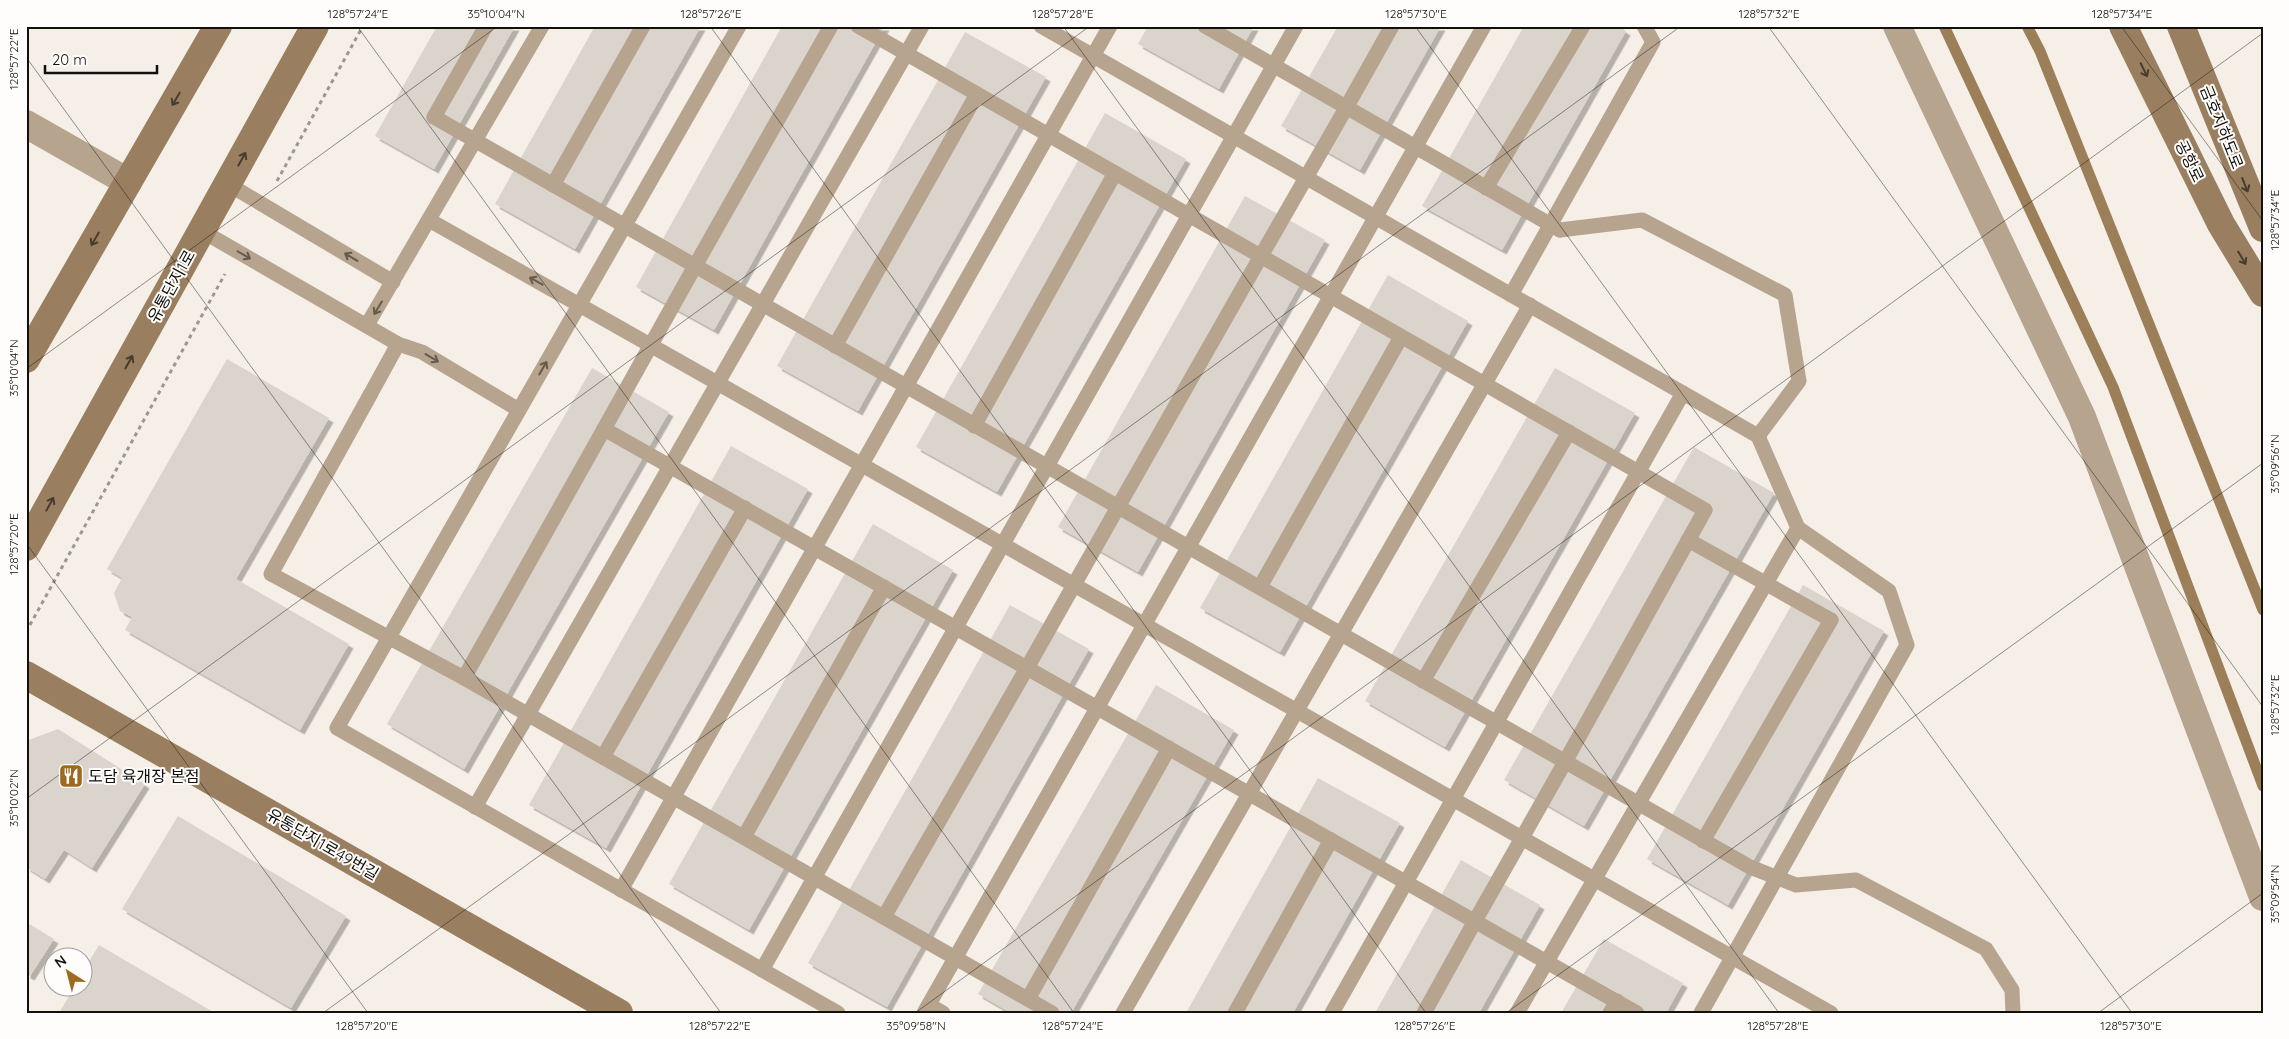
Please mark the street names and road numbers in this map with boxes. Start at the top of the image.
street label: 금호지하도로 [2196,82,2248,172]
street label: 공항로 [2171,137,2209,185]
street label: 유통단지1로 [143,246,199,326]
street label: 유통단지1로49번길 [263,804,383,884]

